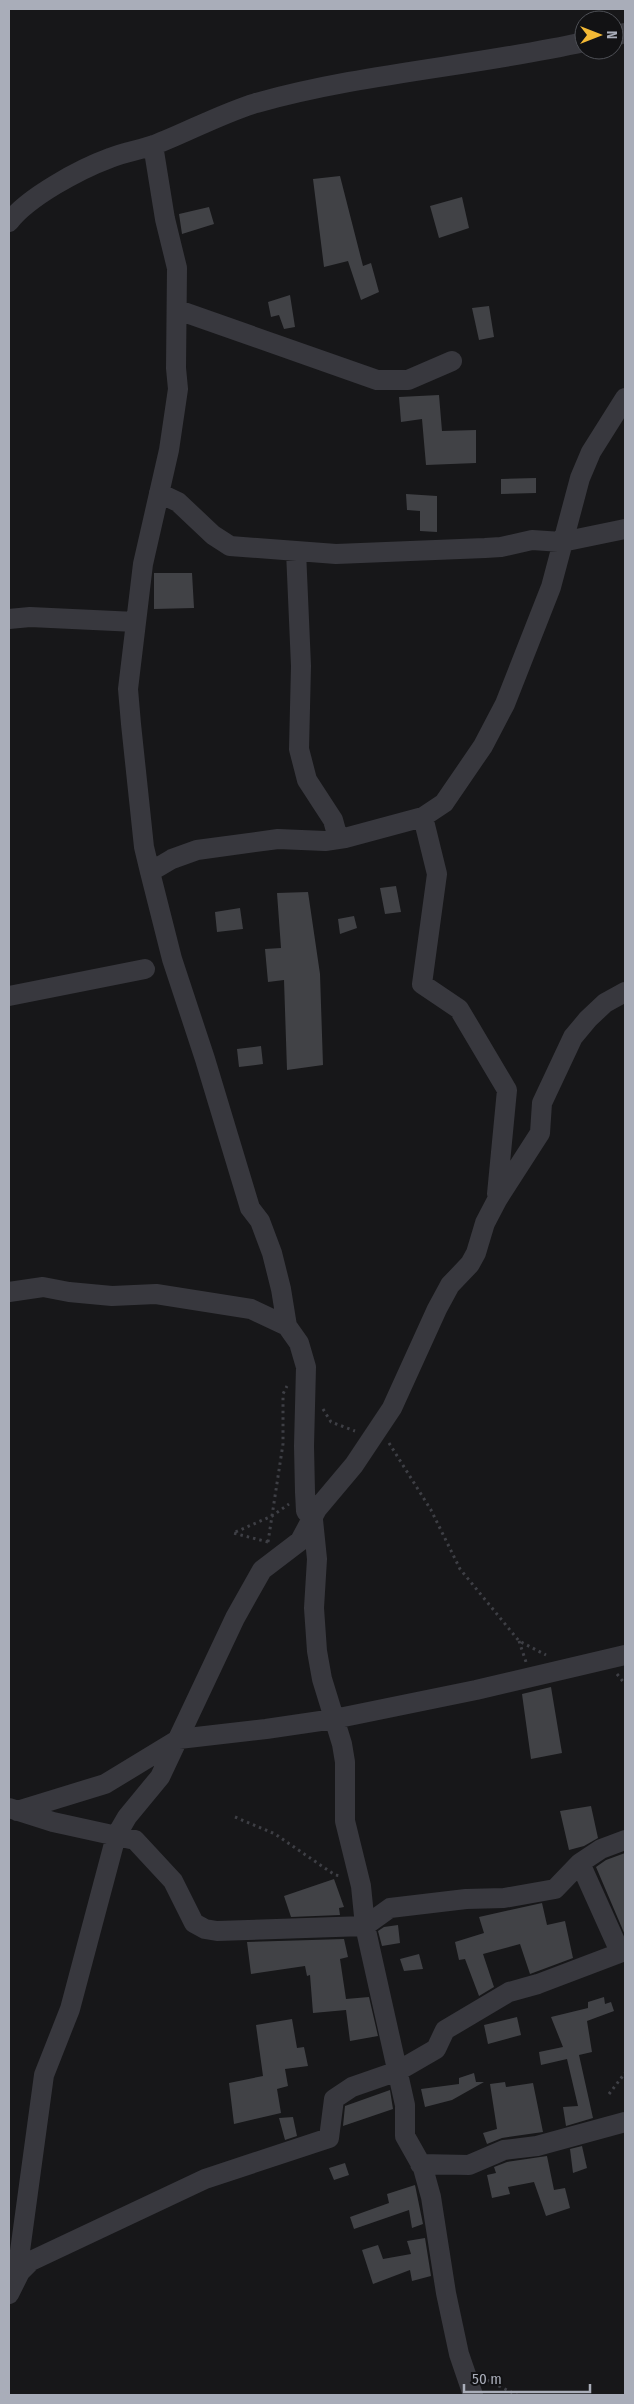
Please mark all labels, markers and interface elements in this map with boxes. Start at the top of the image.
north arrow [574,10,624,60]
text: N [603,31,620,39]
scale bar [464,2362,590,2394]
text: 50 m [472,2370,502,2388]

